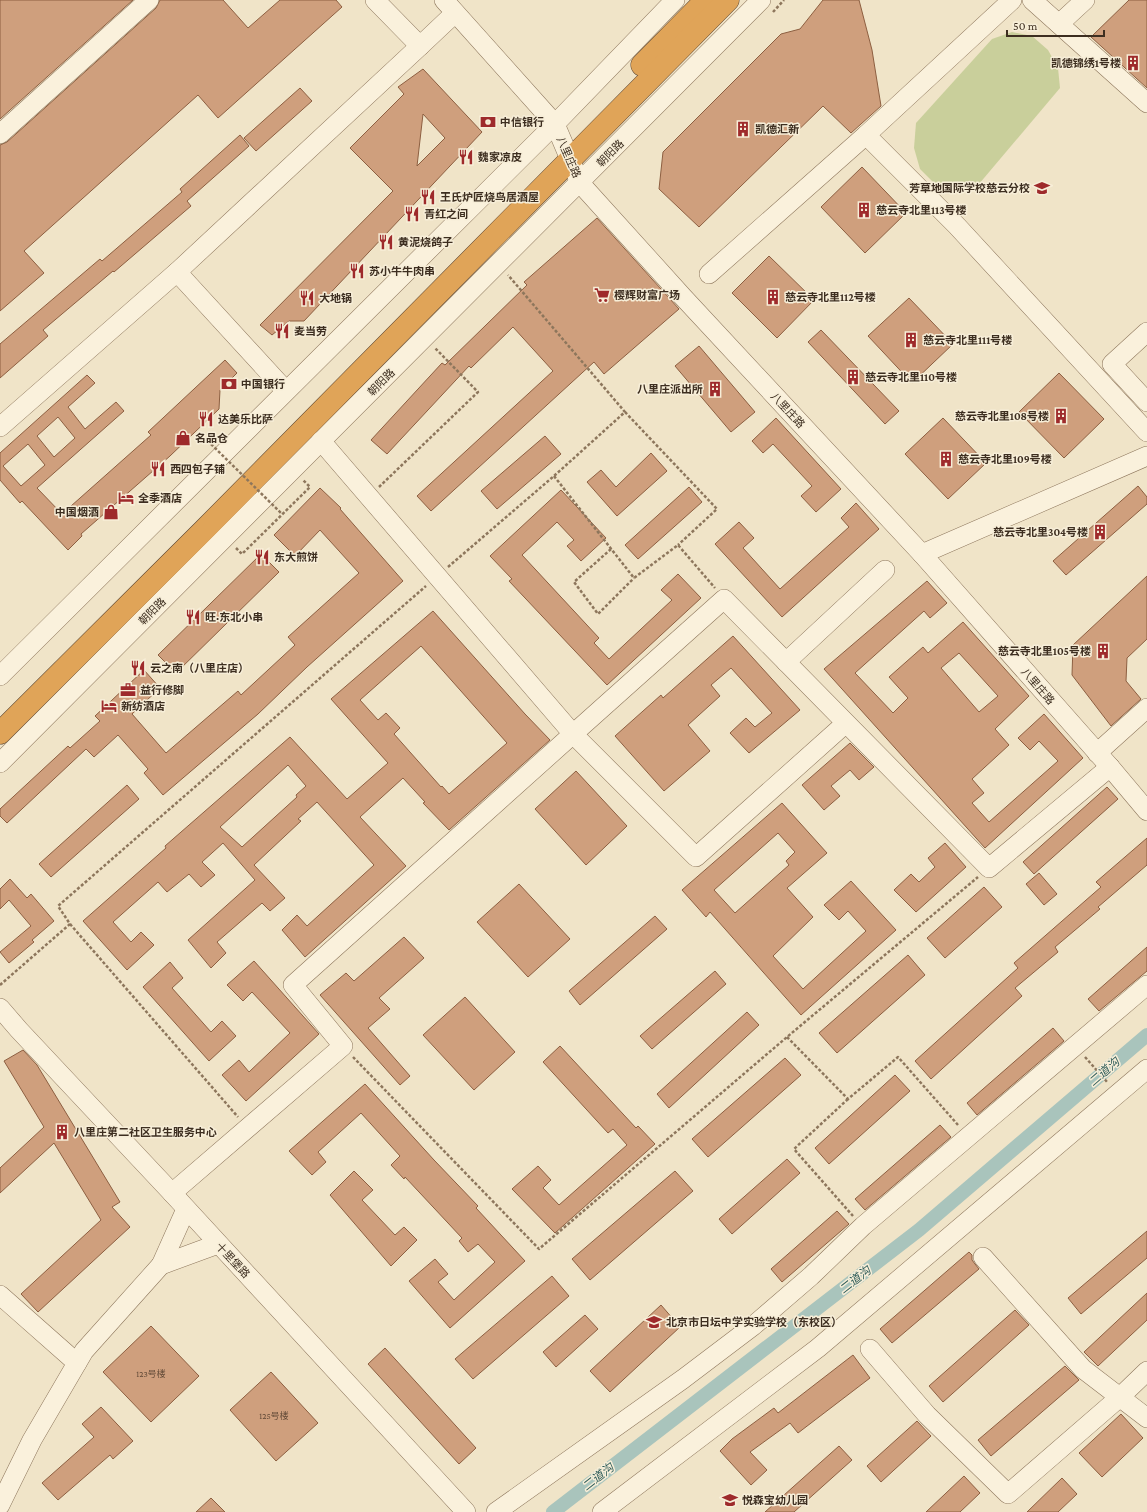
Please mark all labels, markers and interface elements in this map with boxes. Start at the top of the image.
scale bar [1007,12,1104,38]
text: 50 m [1013,19,1038,33]
building icon: 凯德锦绣1号楼 [1124,54,1142,72]
place label: 凯德锦绣1号楼 [1051,57,1121,69]
bank icon: 中信银行 [479,113,497,131]
place label: 中信银行 [500,116,544,128]
building icon: 凯德汇新 [734,120,752,138]
place label: 凯德汇新 [755,123,799,135]
street label: 八里庄路 [555,134,583,180]
street label: 朝阳路 [594,137,626,169]
restaurant icon: 魏家凉皮 [457,148,475,166]
place label: 魏家凉皮 [478,151,522,163]
school or university icon: 芳草地国际学校慈云分校 [1033,179,1051,197]
place label: 芳草地国际学校慈云分校 [909,182,1030,194]
restaurant icon: 王氏炉匠烧鸟居酒屋 [419,188,437,206]
place label: 王氏炉匠烧鸟居酒屋 [440,191,539,203]
building icon: 慈云寺北里113号楼 [855,201,873,219]
place label: 慈云寺北里113号楼 [876,204,967,216]
restaurant icon: 青红之间 [403,205,421,223]
place label: 青红之间 [424,208,468,220]
restaurant icon: 黄泥烧鸽子 [377,233,395,251]
place label: 黄泥烧鸽子 [398,236,453,248]
restaurant icon: 苏小牛牛肉串 [348,262,366,280]
place label: 苏小牛牛肉串 [369,265,435,277]
supermarket icon: 樱辉财富广场 [593,286,611,304]
building icon: 慈云寺北里112号楼 [764,288,782,306]
restaurant icon: 大地锅 [298,289,316,307]
place label: 樱辉财富广场 [614,289,680,301]
place label: 慈云寺北里112号楼 [785,291,876,303]
place label: 大地锅 [319,292,352,304]
restaurant icon: 麦当劳 [273,322,291,340]
place label: 麦当劳 [294,325,327,337]
building icon: 慈云寺北里111号楼 [902,331,920,349]
place label: 慈云寺北里111号楼 [923,334,1012,346]
street label: 朝阳路 [365,366,397,398]
building icon: 慈云寺北里110号楼 [844,368,862,386]
place label: 慈云寺北里110号楼 [865,371,957,383]
bank icon: 中国银行 [220,375,238,393]
place label: 中国银行 [241,378,285,390]
building icon: 八里庄派出所 [706,380,724,398]
place label: 八里庄派出所 [637,383,703,395]
street label: 八里庄路 [769,390,807,430]
building icon: 慈云寺北里108号楼 [1052,407,1070,425]
restaurant icon: 达美乐比萨 [197,410,215,428]
place label: 慈云寺北里108号楼 [955,410,1049,422]
place label: 达美乐比萨 [218,413,273,425]
shop icon: 名品仓 [174,429,192,447]
place label: 名品仓 [195,432,228,444]
building icon: 慈云寺北里109号楼 [937,450,955,468]
place label: 慈云寺北里109号楼 [958,453,1052,465]
restaurant icon: 西四包子铺 [149,460,167,478]
place label: 西四包子铺 [170,463,225,475]
hotel icon: 全季酒店 [117,489,135,507]
place label: 全季酒店 [138,492,182,504]
shop icon: 中国烟酒 [102,503,120,521]
place label: 中国烟酒 [55,506,99,518]
building icon: 慈云寺北里304号楼 [1091,523,1109,541]
place label: 慈云寺北里304号楼 [993,526,1088,538]
restaurant icon: 东大煎饼 [253,548,271,566]
place label: 东大煎饼 [274,551,318,563]
street label: 朝阳路 [136,595,168,627]
restaurant icon: 旺·东北小串 [184,608,202,626]
place label: 旺·东北小串 [205,611,263,623]
building icon: 慈云寺北里105号楼 [1094,642,1112,660]
place label: 慈云寺北里105号楼 [998,645,1091,657]
restaurant icon: 云之南（八里庄店） [129,659,147,677]
place label: 云之南（八里庄店） [150,662,249,674]
street label: 八里庄路 [1019,665,1057,707]
office icon: 益行修脚 [119,681,137,699]
place label: 益行修脚 [140,684,184,696]
hotel icon: 新纺酒店 [100,697,118,715]
place label: 新纺酒店 [121,700,165,712]
water label: 二道沟 [1086,1054,1124,1089]
building icon: 八里庄第二社区卫生服务中心 [53,1123,71,1141]
place label: 八里庄第二社区卫生服务中心 [74,1126,217,1138]
street label: 十里堡路 [214,1240,252,1280]
water label: 二道沟 [837,1262,875,1297]
school or university icon: 北京市日坛中学实验学校（东校区） [645,1313,663,1331]
place label: 北京市日坛中学实验学校（东校区） [666,1316,842,1328]
house number: 123号楼 [136,1369,166,1379]
house number: 125号楼 [259,1411,289,1421]
water label: 二道沟 [580,1459,618,1494]
school or university icon: 悦森宝幼儿园 [721,1491,739,1509]
place label: 悦森宝幼儿园 [742,1494,808,1506]

